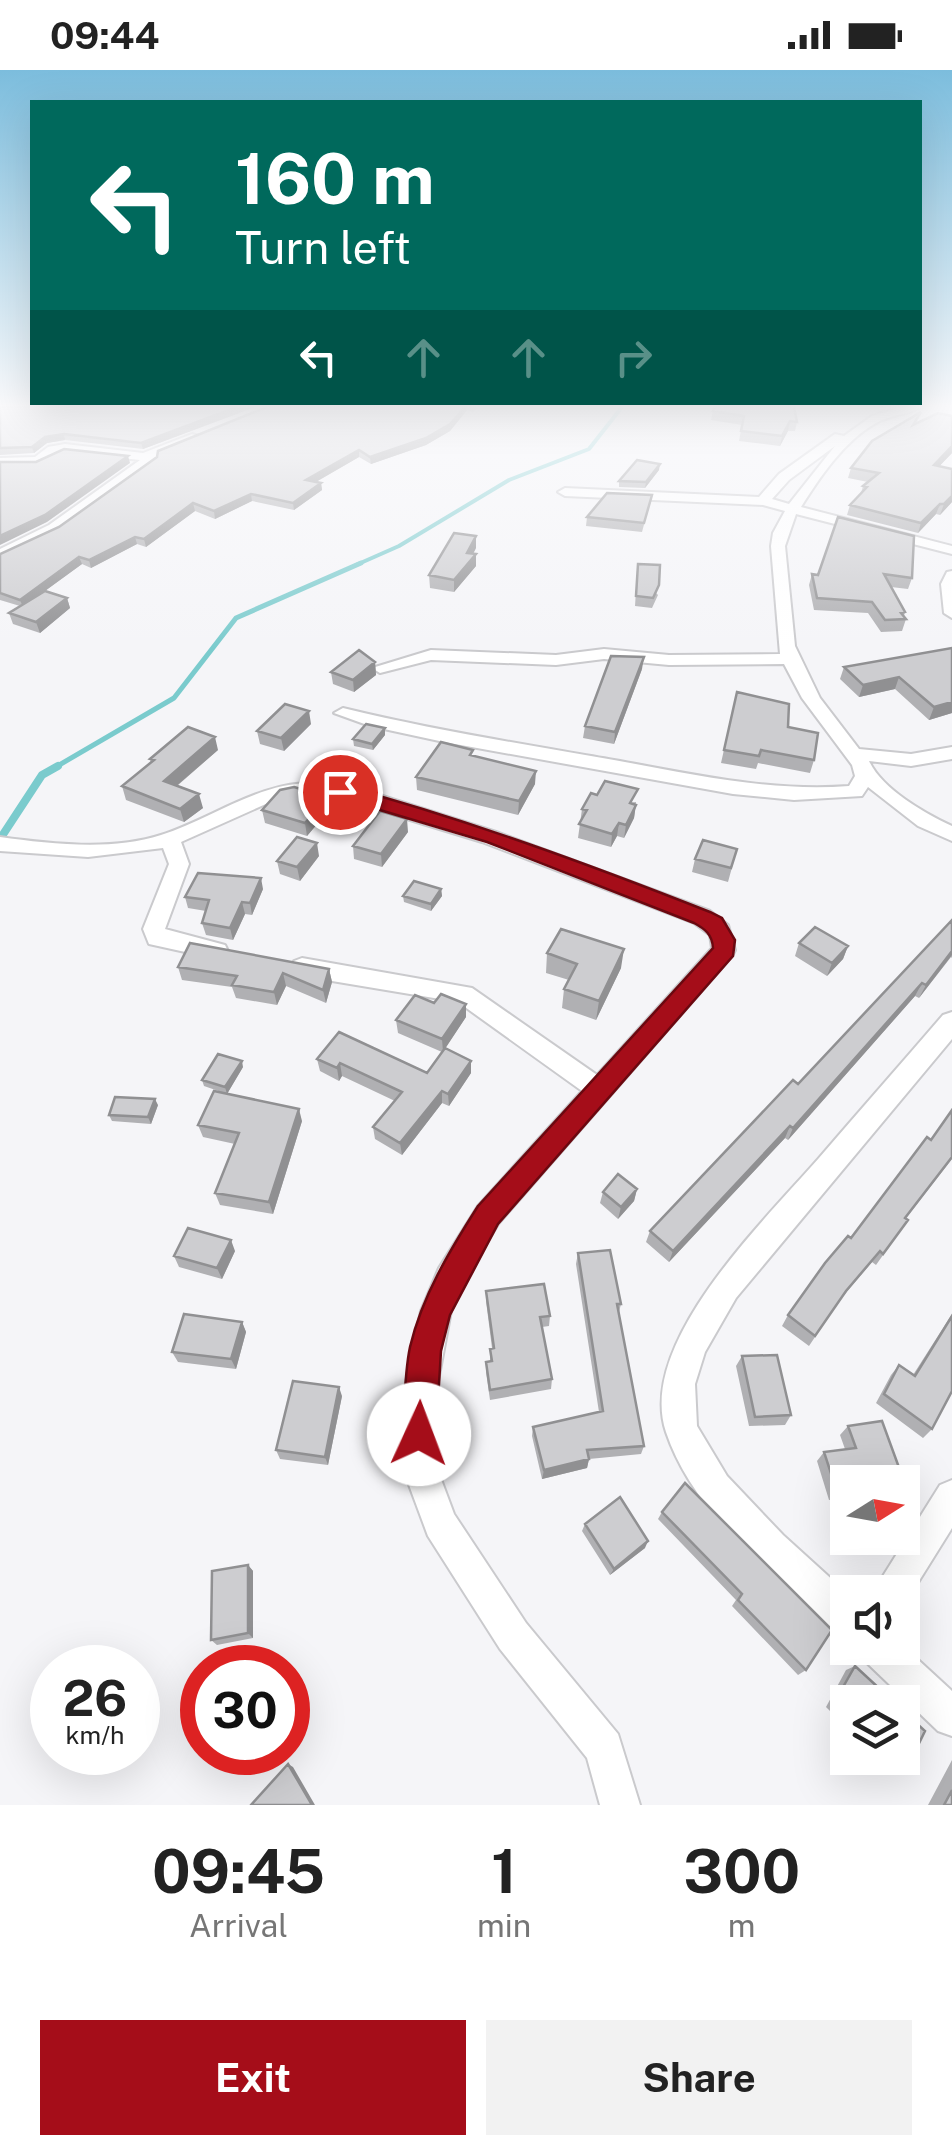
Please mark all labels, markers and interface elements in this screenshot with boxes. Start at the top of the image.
text: 09:44 [50,13,159,58]
text: 160 m [235,137,435,220]
icon: left [70,140,200,270]
text: Turn left [235,221,411,274]
icon: left [291,330,346,385]
icon: ahead [396,330,451,385]
icon: ahead [501,330,556,385]
icon: right [606,330,661,385]
pin [298,750,383,835]
icon: arrive [313,765,368,820]
position arrow [367,1382,471,1486]
north arrow [830,1465,920,1555]
map controls [830,1465,920,1775]
button: sound [830,1575,920,1665]
speed limit sign: 30 [180,1645,310,1775]
text: 26 [63,1668,127,1727]
button: layers [830,1685,920,1775]
text: km/h [66,1720,124,1750]
text: 09:45 [152,1836,325,1907]
text: 1 [491,1836,517,1907]
text: 300 [683,1836,800,1907]
text: Arrival [189,1907,288,1944]
text: min [477,1907,531,1944]
text: m [728,1907,755,1944]
button: Exit [40,2020,466,2135]
button: Share [486,2020,912,2135]

